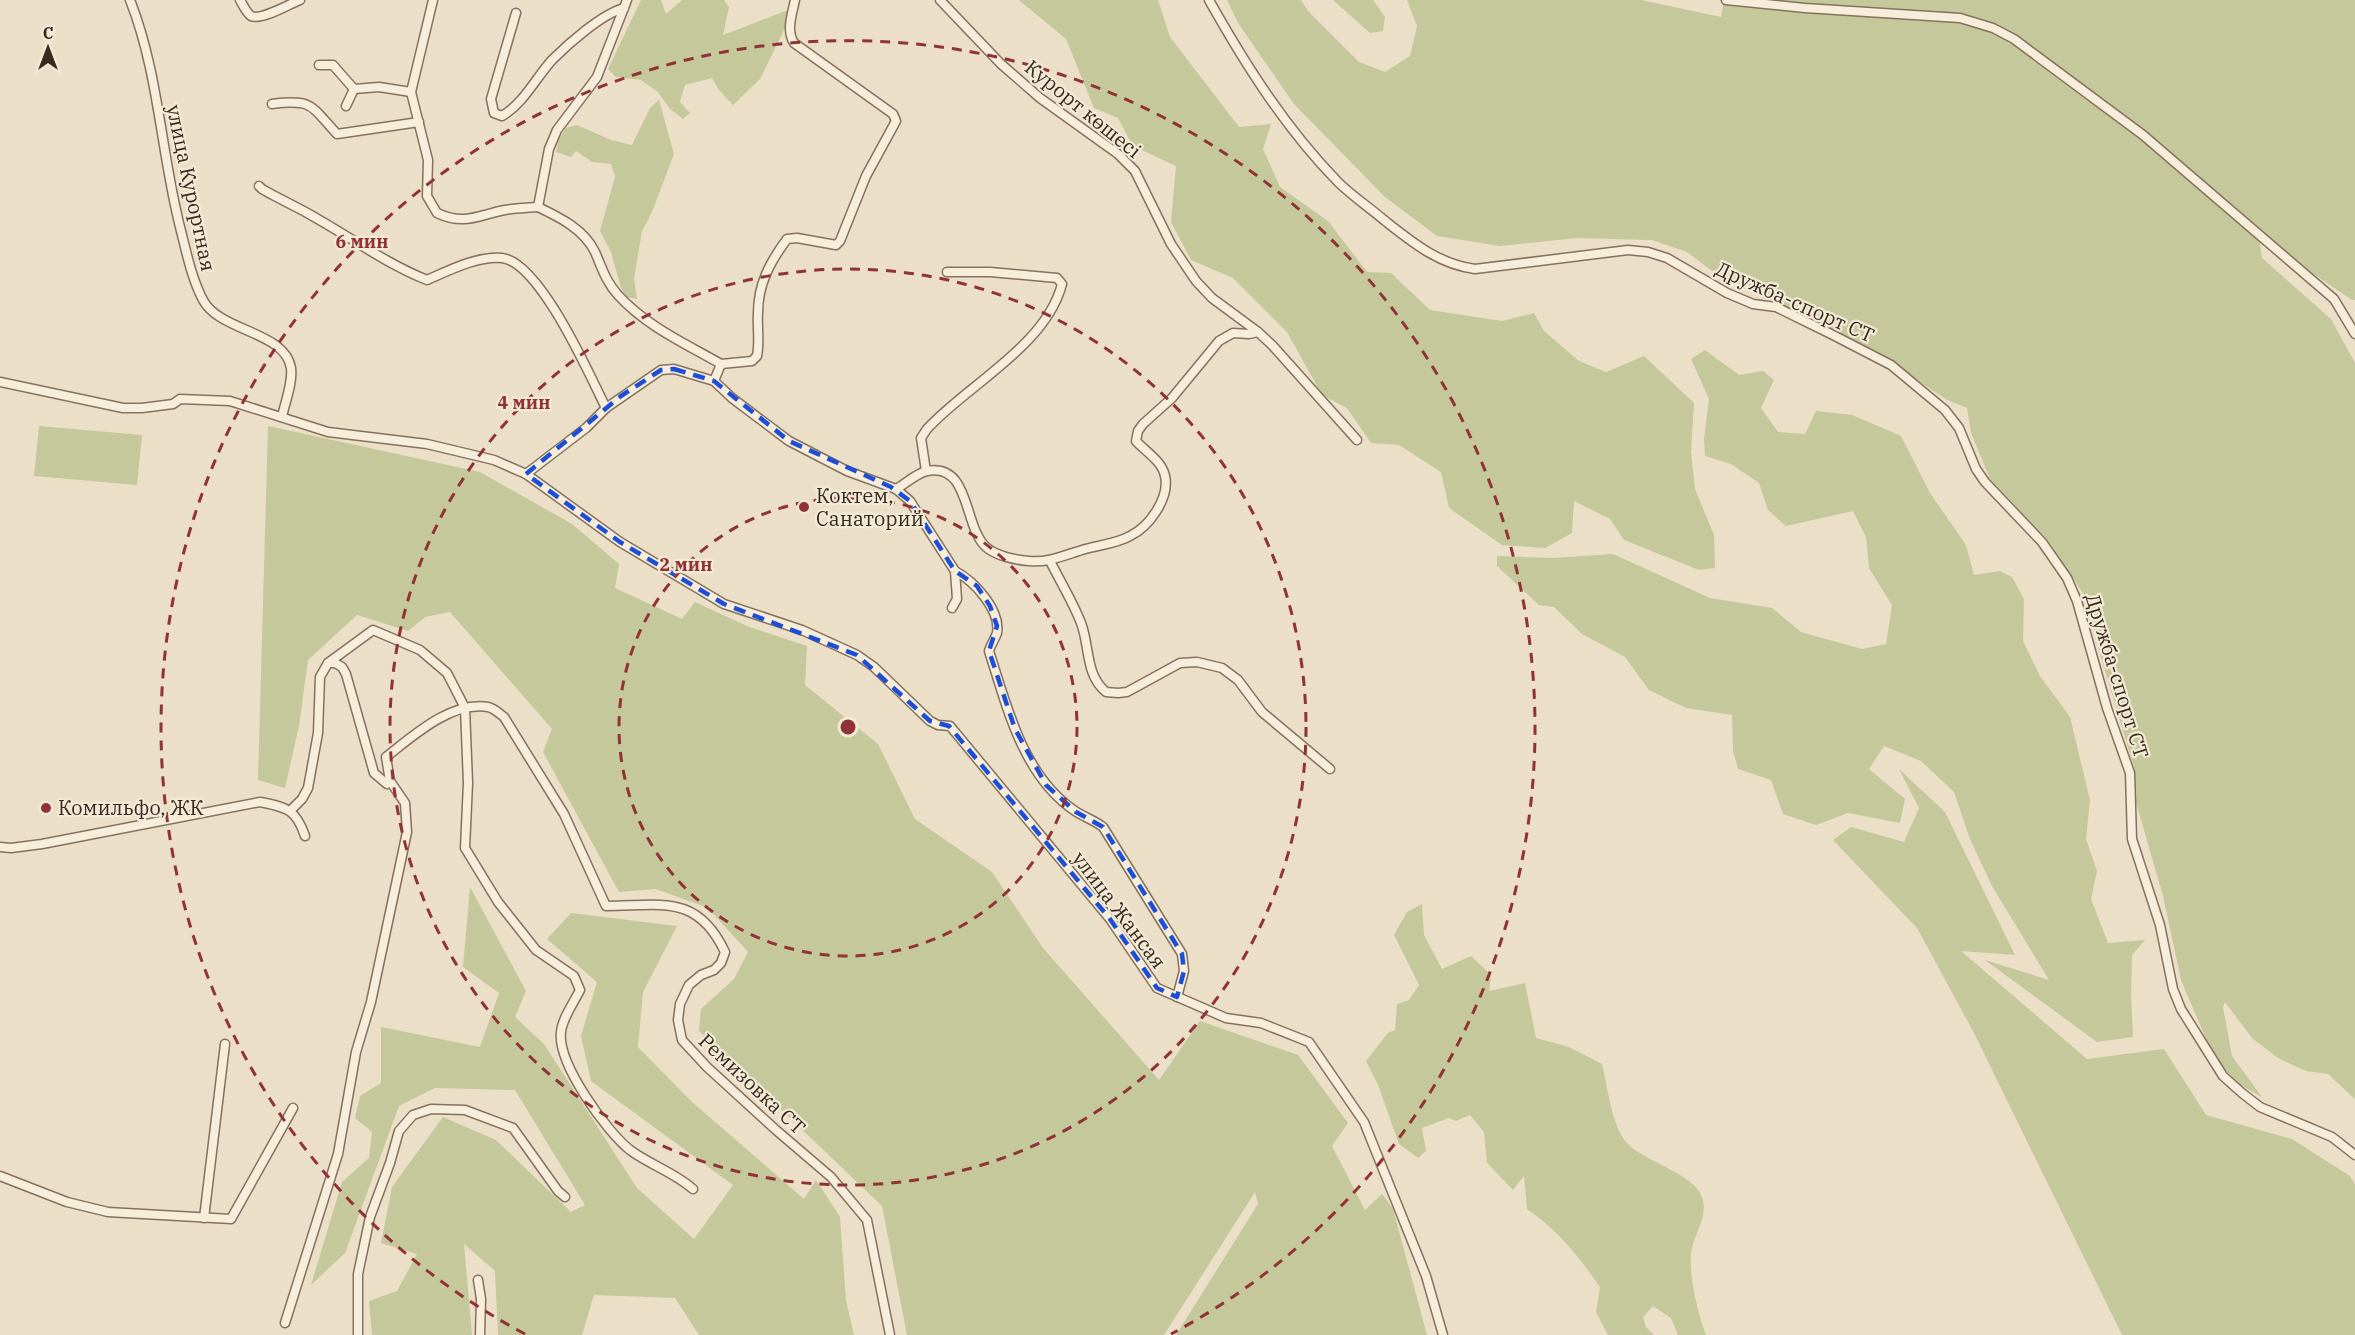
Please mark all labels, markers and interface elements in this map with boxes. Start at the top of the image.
north arrow [18,18,78,78]
text: С [43,23,53,43]
street label: Курорт көшесі [1020,53,1147,164]
street label: улица Курортная [161,102,222,274]
text: 6 мин [336,230,388,253]
street label: Дружба-спорт СТ [1712,254,1879,349]
text: 4 мин [498,391,550,414]
place label: Коктем, Санаторий [816,482,924,532]
marker: Коктем, Санаторий [797,500,811,514]
text: 2 мин [660,553,712,576]
street label: Дружба-спорт СТ [2080,590,2155,762]
centre of rings [838,717,858,737]
place label: Комильфо, ЖК [58,794,204,821]
marker: Комильфо, ЖК [39,801,53,815]
street label: улица Жансая [1066,846,1172,974]
street label: Ремизовка СТ [693,1027,812,1140]

